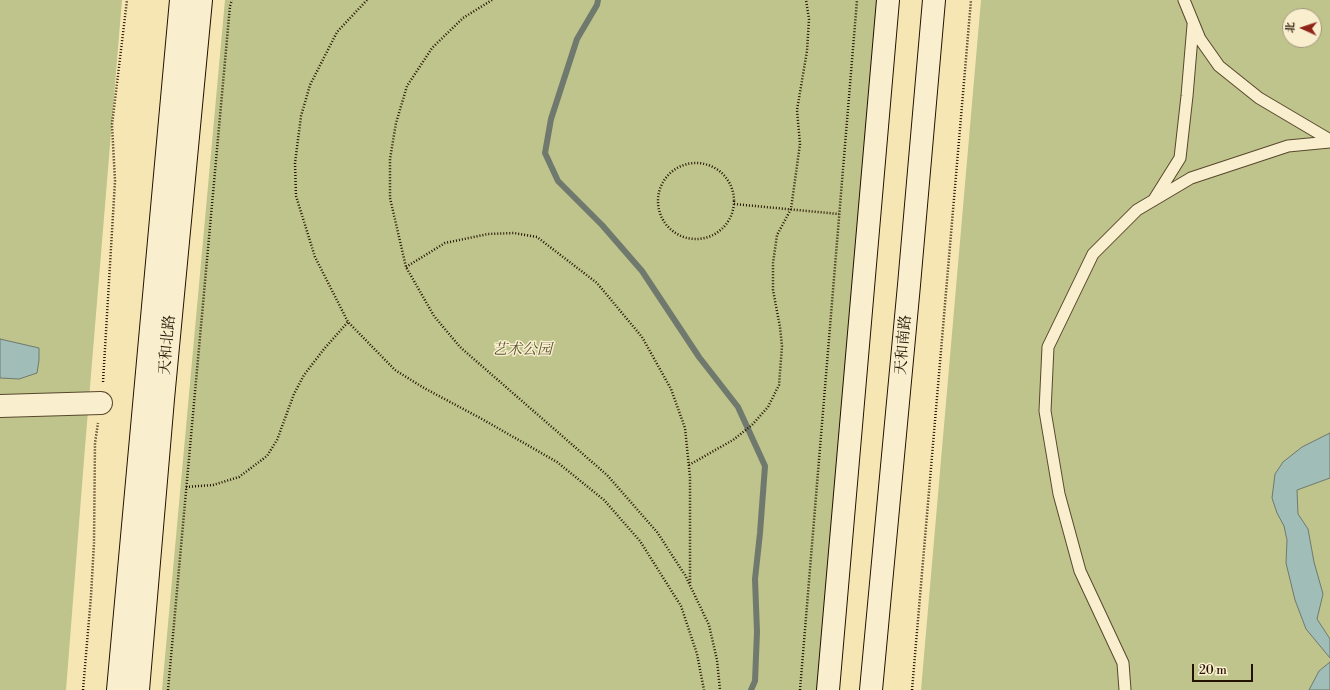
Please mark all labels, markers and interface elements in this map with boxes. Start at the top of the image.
north arrow [1282,8,1322,48]
text: 北 [1284,22,1298,33]
street label: 天和北路 [156,314,180,376]
street label: 天和南路 [892,314,916,376]
park label: 艺术公园 [492,341,552,359]
scale bar [1194,656,1255,682]
text: 20 m [1199,663,1227,678]

